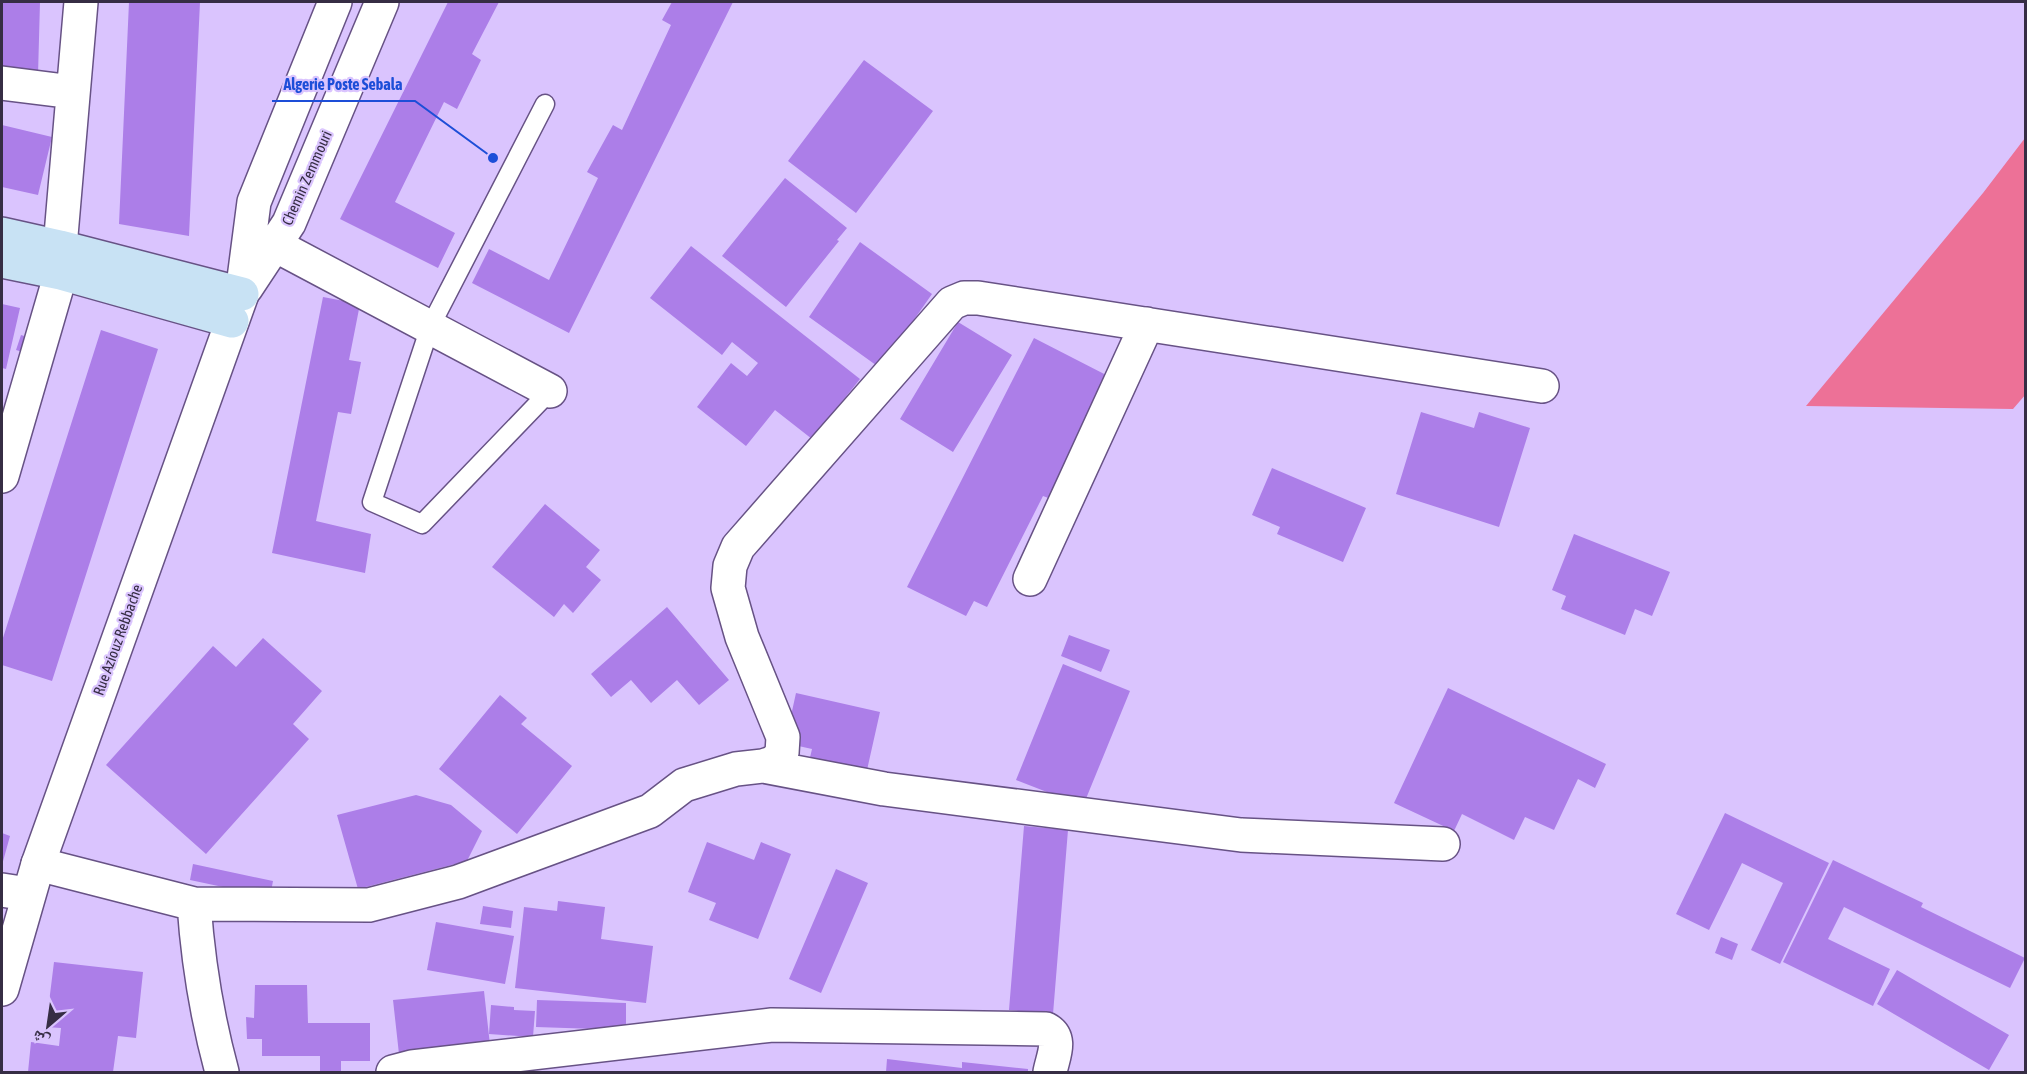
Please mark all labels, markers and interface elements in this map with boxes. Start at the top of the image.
callout: Algerie Poste Sebala [272,67,415,101]
text: Algerie Poste Sebala [283,75,402,93]
street label: Chemin Zemmouri [278,128,335,228]
street label: Rue Aziouz Rebbache [90,582,146,698]
north arrow [18,996,78,1056]
text: ش [29,1026,53,1051]

